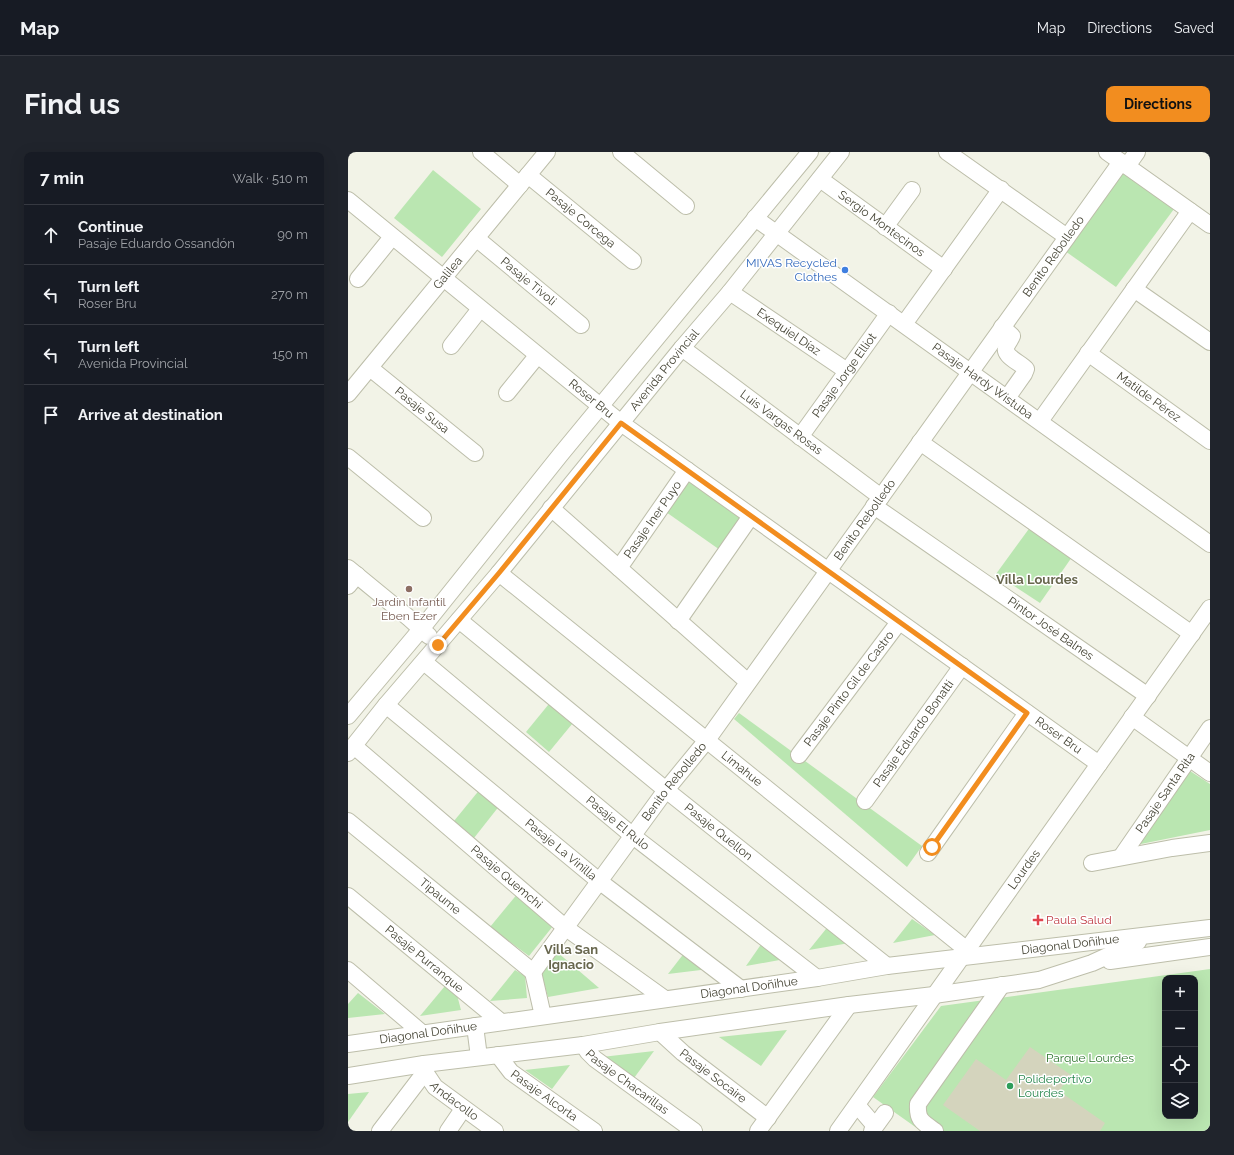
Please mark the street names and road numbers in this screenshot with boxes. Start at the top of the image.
street label: Pasaje Corcega [543,185,618,251]
street label: Sergio Montecinos [836,188,928,260]
street label: Benito Rebolledo [1020,213,1087,300]
street label: Galilea [430,254,465,292]
street label: Pasaje Tivoli [498,254,559,308]
street label: Exequiel Díaz [754,305,824,358]
street label: Avenida Provincial [627,326,702,413]
street label: Pasaje Jorge Elliot [809,330,879,420]
street label: Pasaje Hardy Wistuba [929,340,1036,422]
street label: Matilde Pérez [1114,369,1184,425]
street label: Roser Bru [566,376,617,421]
street label: Pasaje Susa [392,384,452,436]
street label: Luis Vargas Rosas [737,387,825,458]
street label: Benito Rebolledo [831,477,898,563]
street label: Pasaje Iner Puyo [621,478,684,561]
street label: Pintor José Balnes [1005,594,1096,663]
street label: Pasaje Pinto Gil de Castro [801,628,897,749]
street label: Pasaje Eduardo Bonatti [870,677,957,790]
street label: Roser Bru [1033,714,1085,757]
street label: Benito Rebolledo [639,739,709,824]
street label: Limahue [719,748,765,789]
street label: Pasaje Santa Rita [1133,750,1198,836]
street label: Pasaje El Rulo [583,793,652,853]
street label: Pasaje Quellon [682,801,755,863]
street label: Pasaje La Vinilla [522,816,600,883]
street label: Pasaje Quemchi [468,842,545,911]
street label: Lourdes [1005,847,1043,892]
street label: Tipaume [417,875,464,917]
street label: Pasaje Purranque [382,923,466,995]
street label: Diagonal Doñihue [1020,932,1120,957]
street label: Diagonal Doñihue [699,974,799,1001]
street label: Diagonal Doñihue [379,1019,478,1046]
street label: Pasaje Socaire [677,1046,749,1106]
street label: Pasaje Chacarillas [583,1047,672,1117]
street label: Pasaje Alcorta [508,1067,580,1124]
street label: Andacollo [427,1080,481,1123]

